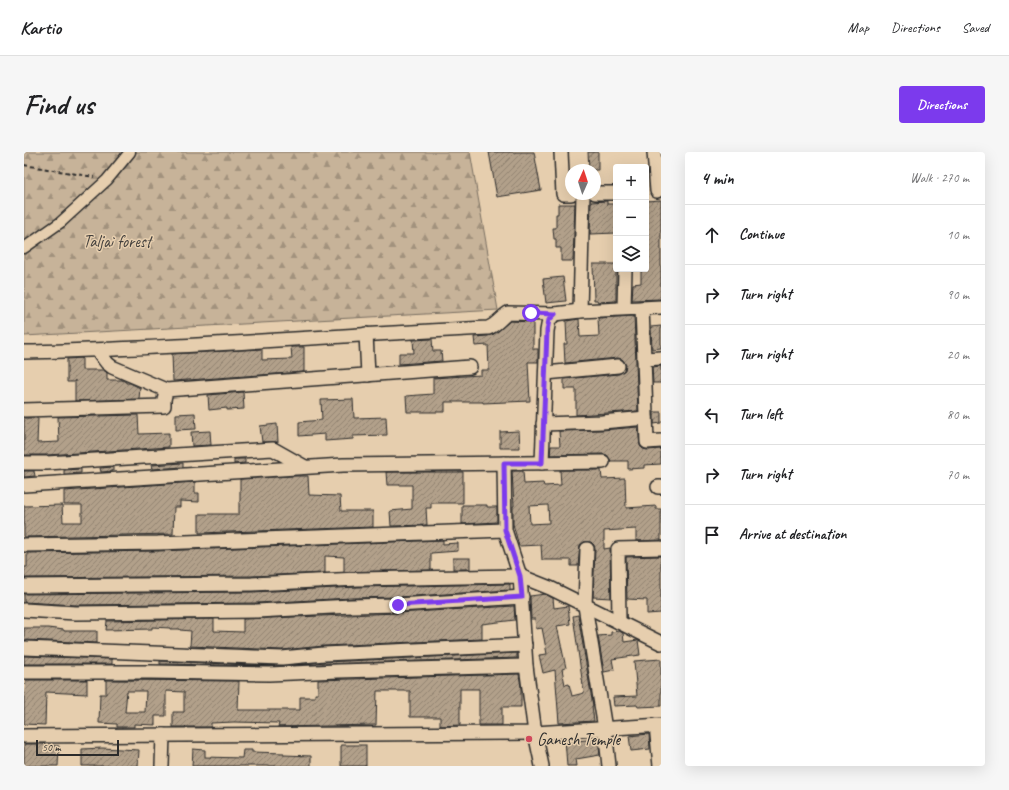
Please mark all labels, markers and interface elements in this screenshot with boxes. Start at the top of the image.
text: Kartio [20,16,61,40]
text: Map [848,19,869,36]
text: Directions [891,19,940,36]
text: Saved [962,19,989,36]
button: Directions [899,86,985,123]
text: Find us [24,87,94,122]
north arrow [565,164,601,200]
map controls [613,164,649,272]
button: + [613,164,649,200]
text: 4 min [701,168,734,189]
text: Walk · 270 m [910,170,969,186]
button: − [613,200,649,236]
icon: ahead [701,224,723,246]
text: Continue [739,225,784,244]
text: 10 m [947,227,969,243]
park label: Taljai forest [83,231,153,252]
button: layers [613,236,649,272]
icon: right [701,284,723,306]
text: Turn right [739,285,792,304]
text: 90 m [947,287,969,303]
route start [522,304,540,322]
icon: right [701,344,723,366]
text: Turn right [739,345,792,364]
text: 20 m [947,347,969,363]
icon: left [701,404,723,426]
text: Turn left [739,405,782,424]
text: 80 m [947,407,969,423]
icon: right [701,464,723,486]
text: Turn right [739,465,792,484]
text: 70 m [947,467,969,483]
icon: arrive [701,524,723,546]
text: Arrive at destination [739,525,846,544]
route end [389,596,407,614]
place label: Ganesh Temple [537,729,622,750]
marker: Ganesh Temple [524,734,534,744]
scale bar [36,738,119,757]
text: 50 m [42,740,61,754]

